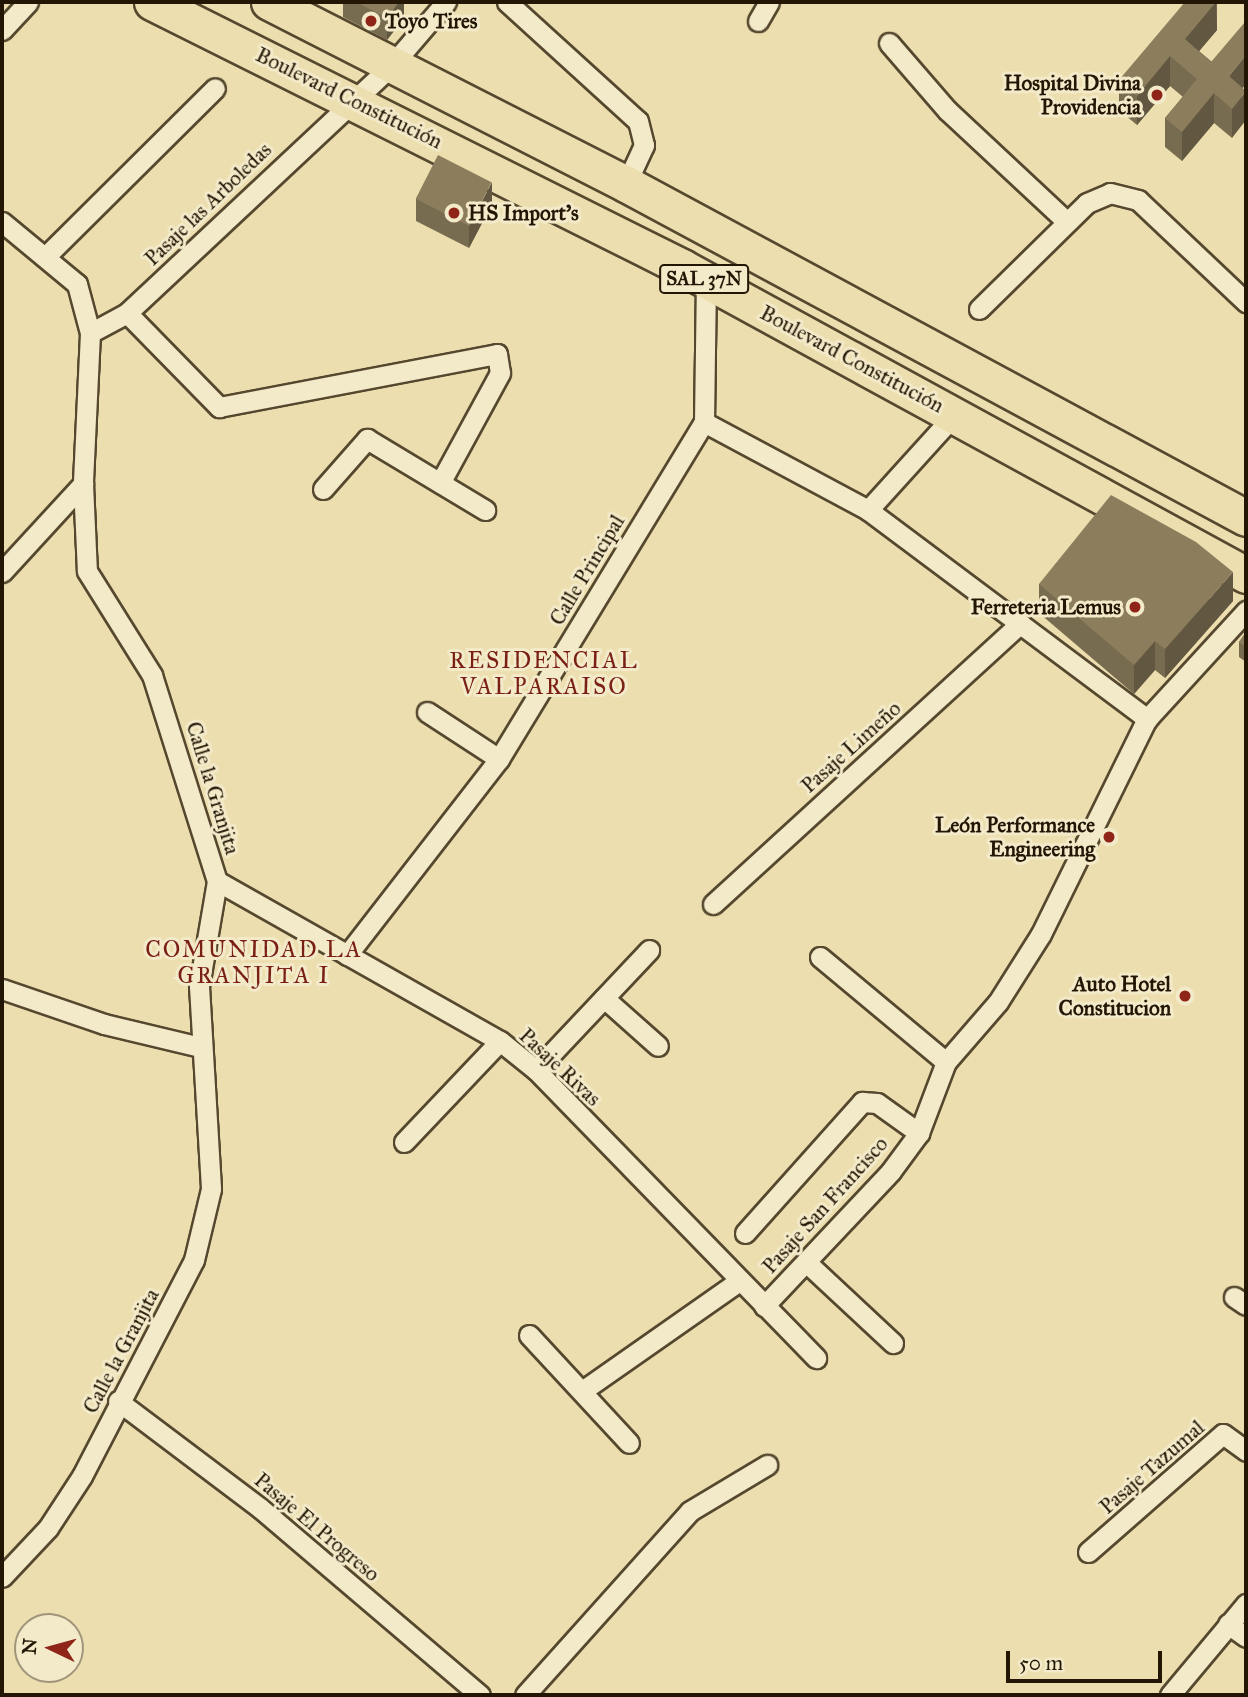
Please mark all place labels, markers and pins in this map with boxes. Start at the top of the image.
place label: Toyo Tires [385,8,477,34]
marker: Toyo Tires [363,13,379,29]
place label: Hospital Divina Providencia [1004,70,1141,120]
marker: Hospital Divina Providencia [1147,85,1167,105]
place label: HS Import's [468,200,579,226]
marker: HS Import's [446,205,462,221]
place label: Ferreteria Lemus [971,594,1121,620]
marker: Ferreteria Lemus [1127,599,1143,615]
place label: León Performance Engineering [935,812,1095,862]
marker: León Performance Engineering [1101,829,1117,845]
place label: Auto Hotel Constitucion [1059,971,1171,1021]
marker: Auto Hotel Constitucion [1177,988,1193,1004]

